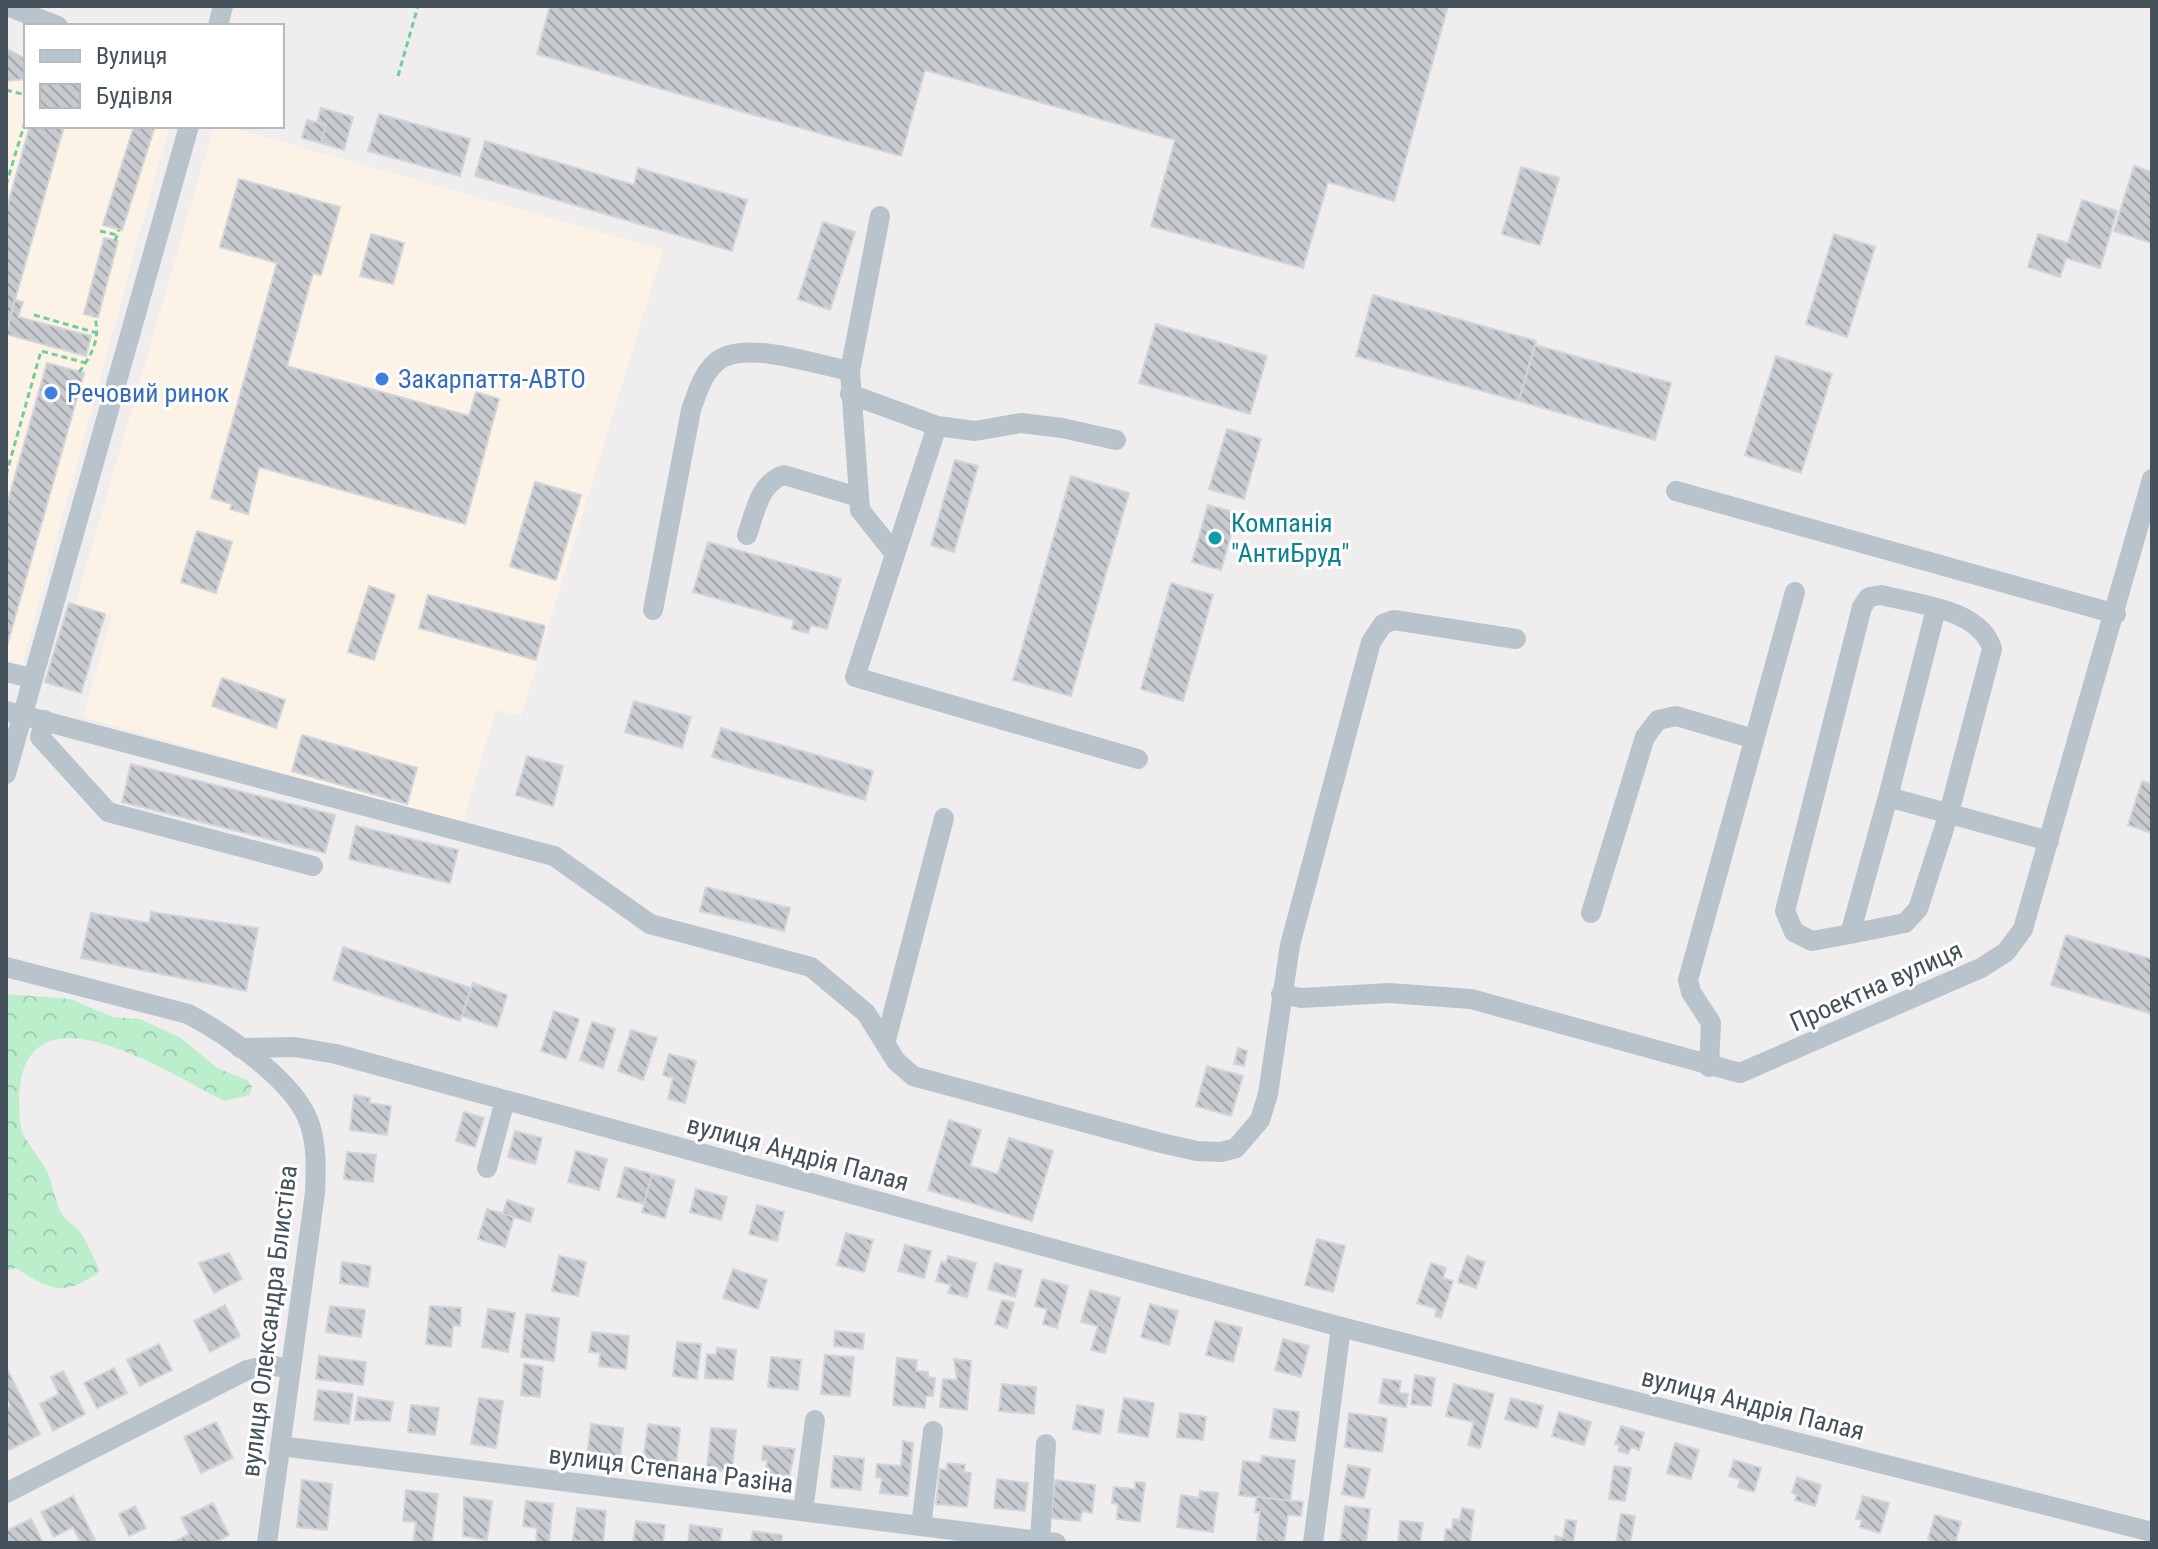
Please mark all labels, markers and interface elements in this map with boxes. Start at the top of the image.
legend [24,24,284,128]
text: Вулиця [96,42,167,70]
text: Будівля [96,82,173,110]
place label: Закарпаття-АВТО [398,364,586,394]
marker: Закарпаття-АВТО [373,370,391,388]
place label: Речовий ринок [67,378,230,408]
marker: Речовий ринок [42,384,60,402]
place label: Компанія "АнтиБруд" [1231,508,1350,568]
marker: Компанія "АнтиБруд" [1206,529,1224,547]
street label: Проектна вулиця [1785,935,1967,1037]
street label: вулиця Андрія Палая [684,1109,912,1197]
street label: вулиця Олександра Блистіва [235,1163,303,1479]
street label: вулиця Андрія Палая [1639,1362,1867,1446]
street label: вулиця Степана Разіна [547,1439,795,1499]

